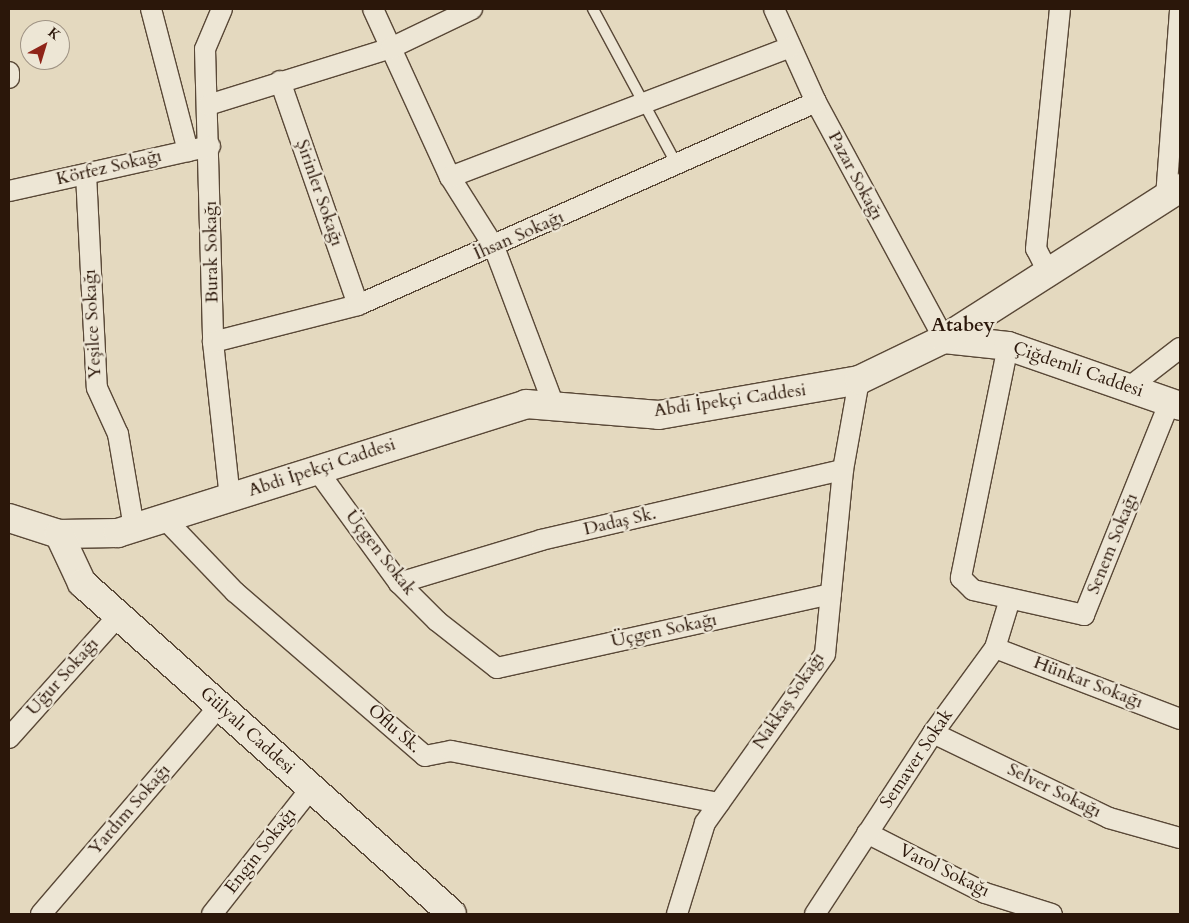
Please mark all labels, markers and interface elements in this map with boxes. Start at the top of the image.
north arrow [20,20,70,70]
text: K [44,23,65,45]
street label: Pazar Sokağı [823,128,887,224]
street label: Şirinler Sokağı [291,137,347,249]
street label: Körfez Sokağı [54,145,164,191]
street label: Burak Sokağı [200,201,224,303]
street label: İhsan Sokağı [471,207,567,265]
street label: Yeşilce Sokağı [79,269,107,379]
district label: Atabey [931,312,995,336]
street label: Çiğdemli Caddesi [1010,338,1146,402]
street label: Abdi İpekçi Caddesi [652,380,808,422]
street label: Abdi İpekçi Caddesi [246,434,398,502]
street label: Senem Sokağı [1083,490,1143,598]
street label: Dadaş Sk. [582,503,658,541]
street label: Üçgen Sokak [340,506,420,600]
street label: Üçgen Sokağı [609,609,719,653]
street label: Uğur Sokağı [22,634,104,720]
street label: Nakkaş Sokağı [749,648,829,754]
street label: Hünkar Sokağı [1030,652,1146,714]
street label: Gülyalı Caddesi [195,683,299,779]
street label: Oflu Sk. [363,700,425,758]
street label: Semaver Sokak [876,705,958,813]
street label: Selver Sokağı [1004,759,1104,823]
street label: Yardım Sokağı [85,760,175,860]
street label: Engin Sokağı [221,804,301,898]
street label: Varol Sokağı [895,840,993,902]

